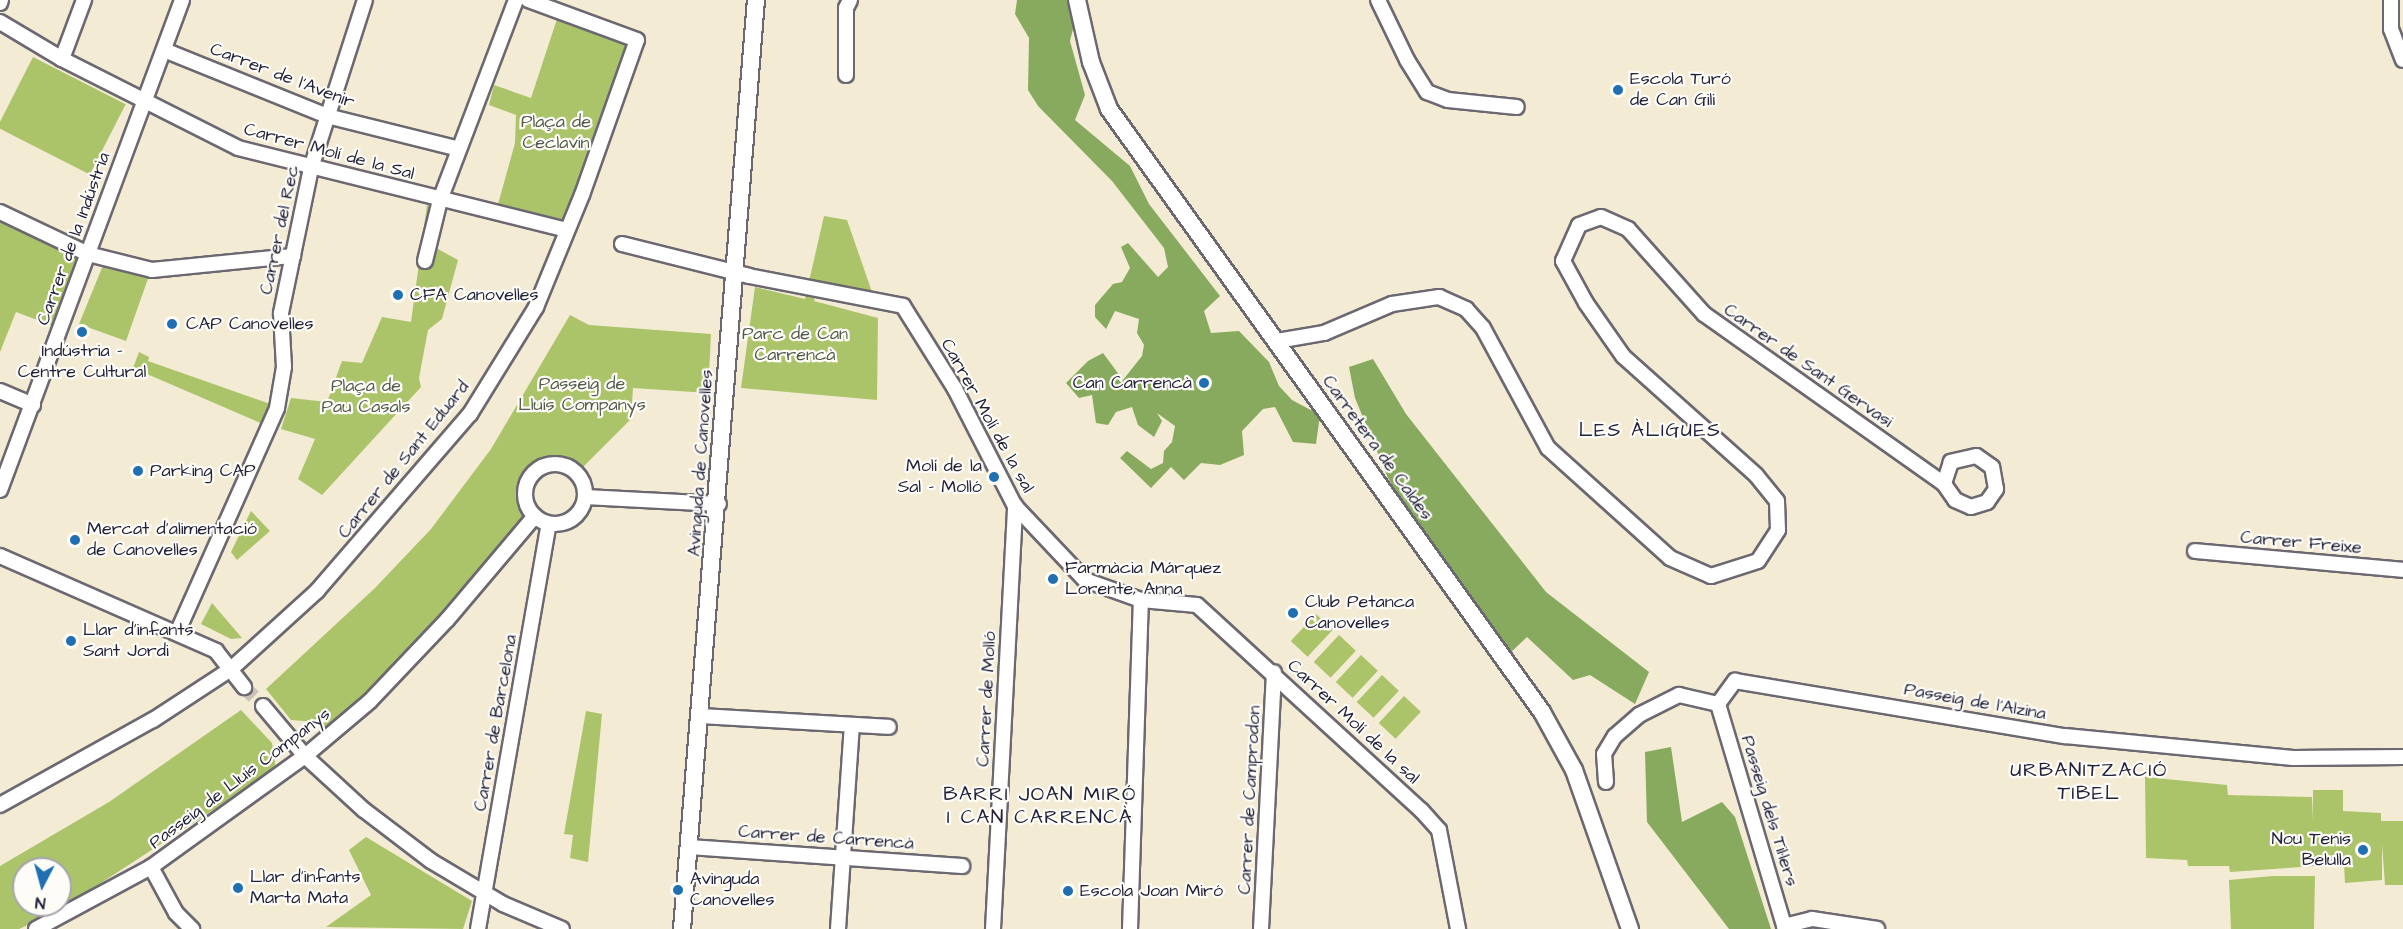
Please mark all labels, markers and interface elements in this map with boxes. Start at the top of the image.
street label: Carrer de l'Avenir [207,39,357,113]
place label: Escola Turó de Can Gili [1630,69,1731,112]
marker: Escola Turó de Can Gili [1611,83,1625,97]
park label: Plaça de Ceclavín [521,112,591,154]
street label: Carrer Molí de la Sal [242,119,416,185]
street label: Carrer de la Indústria [33,150,115,328]
street label: Carrer del Rec [256,163,304,297]
place label: CFA Canovelles [410,284,538,306]
marker: CFA Canovelles [391,288,405,302]
street label: Carrer de Sant Gervasi [1719,299,1897,433]
place label: CAP Canovelles [186,313,313,335]
marker: CAP Canovelles [163,315,181,333]
park label: Parc de Can Carrencà [742,324,848,366]
marker: Indústria - Centre Cultural [75,325,89,339]
street label: Carrer Molí de la sal [936,335,1038,497]
place label: Indústria - Centre Cultural [18,341,146,384]
street label: Avinguda de Canovelles [684,369,718,557]
street label: Carretera de Caldes [1317,371,1437,525]
place label: Can Carrencà [1073,372,1192,394]
park label: Passeig de Lluís Companys [518,374,646,416]
park label: Plaça de Pau Casals [322,376,410,418]
marker: Can Carrencà [1197,376,1211,390]
street label: Carrer de Sant Eduard [334,377,474,543]
district label: LES ÀLIGUES [1579,418,1721,442]
place label: Molí de la Sal - Molló [898,456,982,498]
place label: Parking CAP [150,460,256,482]
marker: Parking CAP [131,464,145,478]
marker: Molí de la Sal - Molló [987,470,1001,484]
place label: Mercat d'alimentació de Canovelles [87,519,257,562]
street label: Carrer Freixe [2239,527,2363,559]
marker: Mercat d'alimentació de Canovelles [68,533,82,547]
place label: Farmàcia Márquez Lorente, Anna [1065,558,1221,600]
marker: Farmàcia Márquez Lorente, Anna [1046,572,1060,586]
place label: Club Petanca Canovelles [1305,592,1414,634]
marker: Club Petanca Canovelles [1286,606,1300,620]
place label: Llar d'infants Sant Jordi [83,620,194,662]
street label: Carrer de Molló [973,631,1001,767]
street label: Carrer de Barcelona [470,633,522,813]
marker: Llar d'infants Sant Jordi [64,634,78,648]
street label: Carrer Molí de la sal [1282,655,1424,789]
street label: Passeig de l'Alzina [1902,679,2048,725]
street label: Passeig de Lluís Companys [145,704,335,854]
street label: Carrer de Camprodon [1234,705,1266,895]
street label: Passeig dels Til·lers [1736,733,1802,889]
district label: URBANITZACIÓ TIBEL [2010,759,2168,806]
district label: BARRI JOAN MIRÓ I CAN CARRENCÀ [943,783,1137,830]
street label: Carrer de Carrencà [738,821,914,855]
place label: Nou Tenis Belulla [2272,829,2351,872]
marker: Nou Tenis Belulla [2356,843,2370,857]
north arrow [12,857,72,917]
place label: Llar d'infants Marta Mata [250,867,361,910]
place label: Avinguda Canovelles [690,869,775,912]
place label: Escola Joan Miró [1080,880,1223,902]
marker: Llar d'infants Marta Mata [231,881,245,895]
marker: Avinguda Canovelles [671,883,685,897]
marker: Escola Joan Miró [1061,884,1075,898]
text: N [34,891,46,914]

